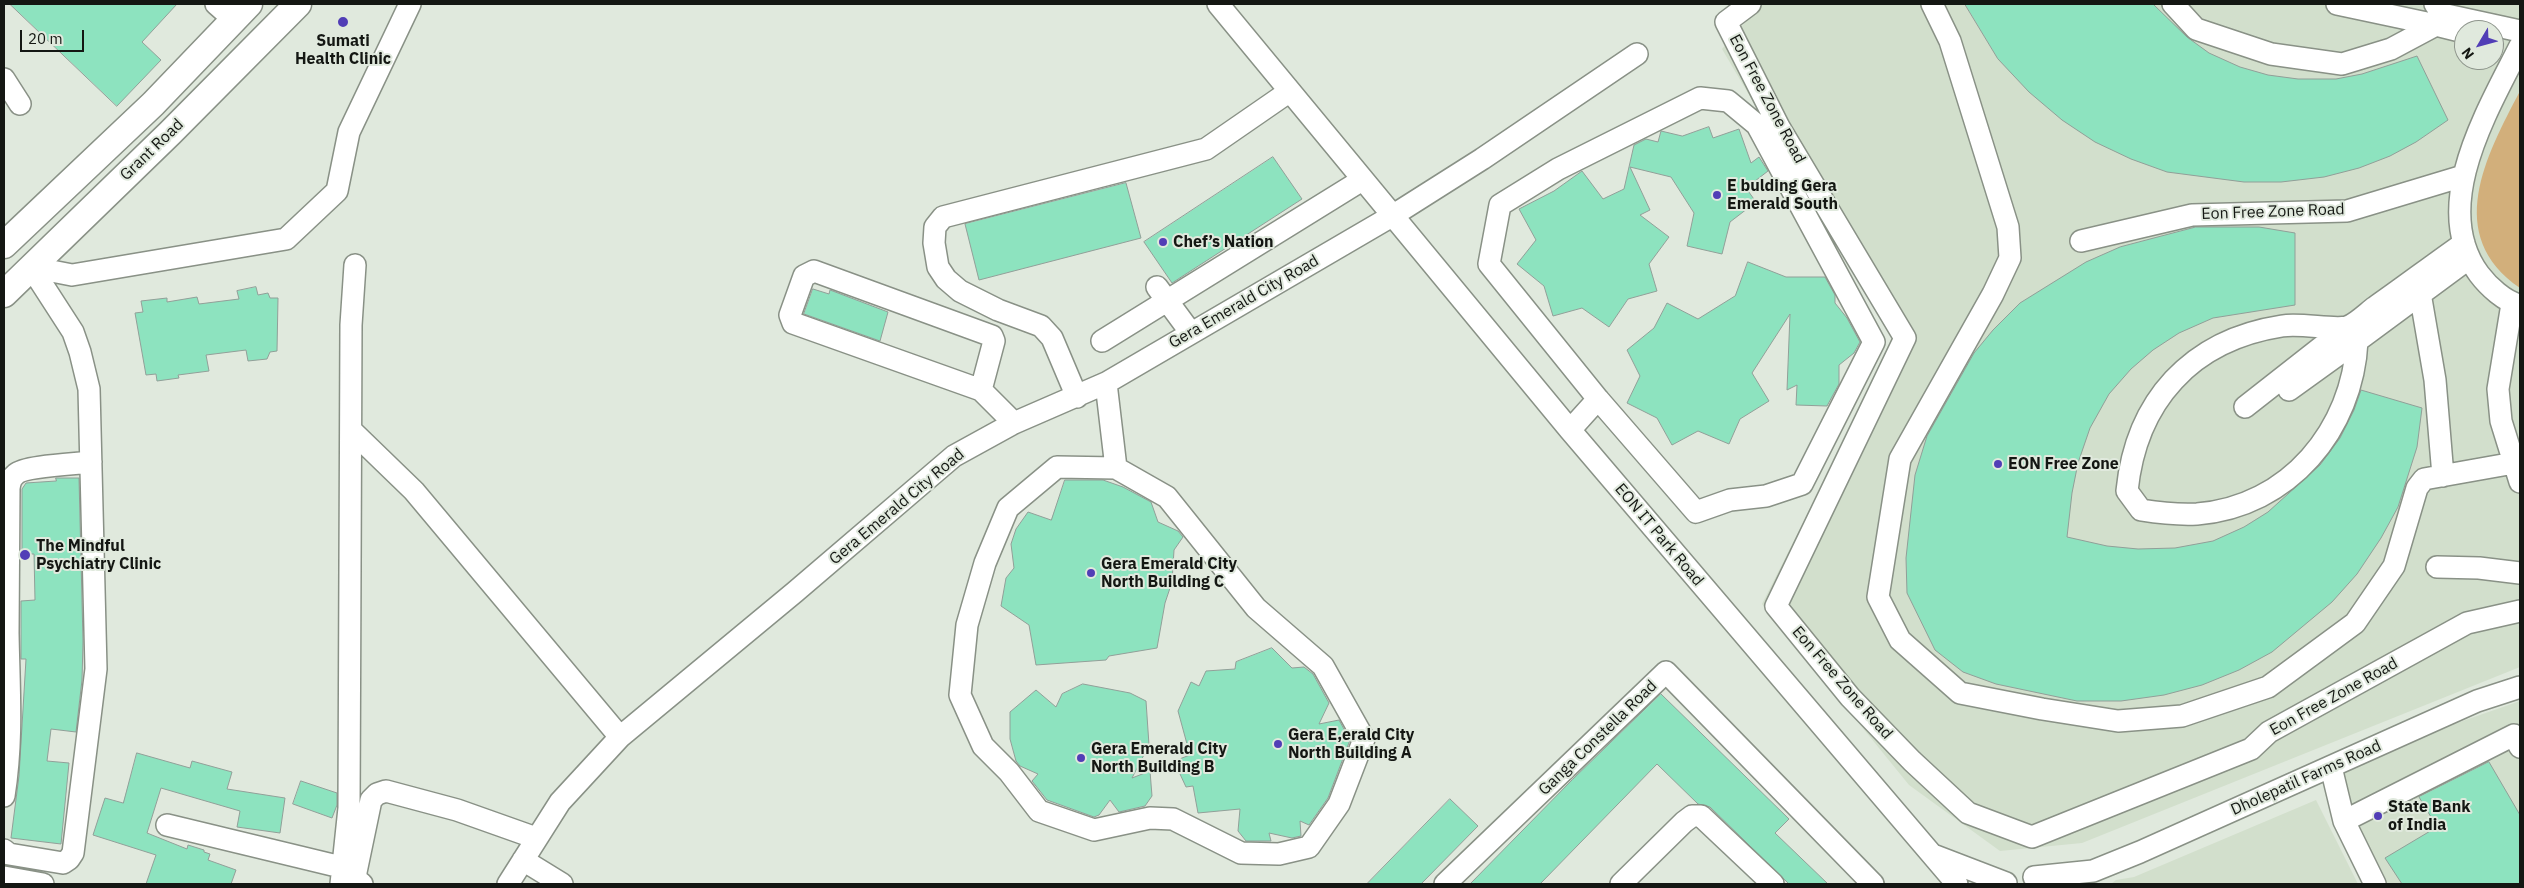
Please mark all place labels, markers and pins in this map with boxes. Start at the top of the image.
marker: Sumati Health Clinic [336,15,350,29]
place label: Sumati Health Clinic [295,31,391,69]
place label: E bulding Gera Emerald South [1727,176,1838,214]
marker: E bulding Gera Emerald South [1711,189,1723,201]
place label: Chef’s Nation [1173,232,1274,252]
marker: Chef’s Nation [1157,236,1169,248]
place label: EON Free Zone [2008,454,2119,474]
marker: EON Free Zone [1992,458,2004,470]
place label: The Mindful Psychiatry Clinic [36,536,161,574]
marker: The Mindful Psychiatry Clinic [18,548,32,562]
place label: Gera Emerald City North Building C [1101,554,1237,592]
marker: Gera Emerald City North Building C [1085,567,1097,579]
place label: Gera E,erald City North Building A [1288,725,1414,763]
marker: Gera E,erald City North Building A [1272,738,1284,750]
place label: Gera Emerald City North Building B [1091,739,1227,777]
marker: Gera Emerald City North Building B [1075,752,1087,764]
place label: State Bank of India [2388,797,2470,835]
marker: State Bank of India [2372,810,2384,822]

